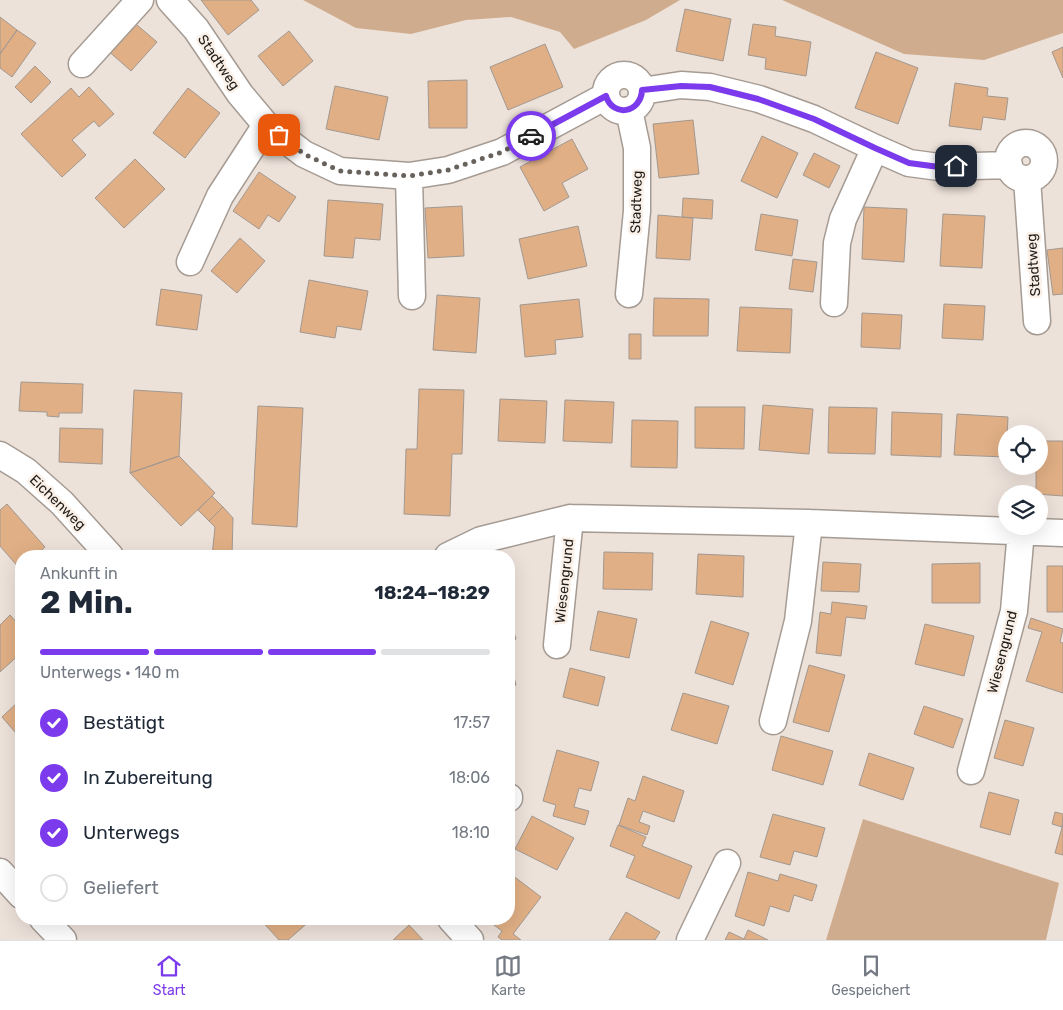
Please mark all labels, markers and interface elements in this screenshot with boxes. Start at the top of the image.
street label: Stadtweg [194,31,243,93]
courier [506,111,556,161]
pin [258,114,300,156]
icon: bag [265,121,293,149]
icon: car [517,122,545,150]
pin [935,145,977,187]
icon: home [942,152,970,180]
street label: Stadtweg [627,170,646,234]
street label: Stadtweg [1023,233,1044,297]
map controls [998,425,1048,535]
button: locate [998,425,1048,475]
street label: Eichenweg [26,471,89,533]
button: layers [998,485,1048,535]
street label: Wiesengrund [552,538,577,624]
text: Ankunft in [40,564,118,583]
text: 18:24–18:29 [374,581,490,604]
text: 2 Min. [40,583,133,621]
street label: Wiesengrund [984,609,1021,695]
text: Unterwegs · 140 m [40,663,180,682]
icon: check [40,709,68,737]
text: Bestätigt [83,711,165,734]
text: 17:57 [453,713,490,732]
icon: check [40,764,68,792]
text: In Zubereitung [83,766,213,789]
text: 18:06 [449,768,490,787]
icon: check [40,819,68,847]
text: Unterwegs [83,821,180,844]
text: 18:10 [452,823,490,842]
text: Geliefert [83,876,159,899]
tab: Start [153,952,185,999]
tab: Karte [491,952,526,999]
tab: Gespeichert [831,952,910,999]

